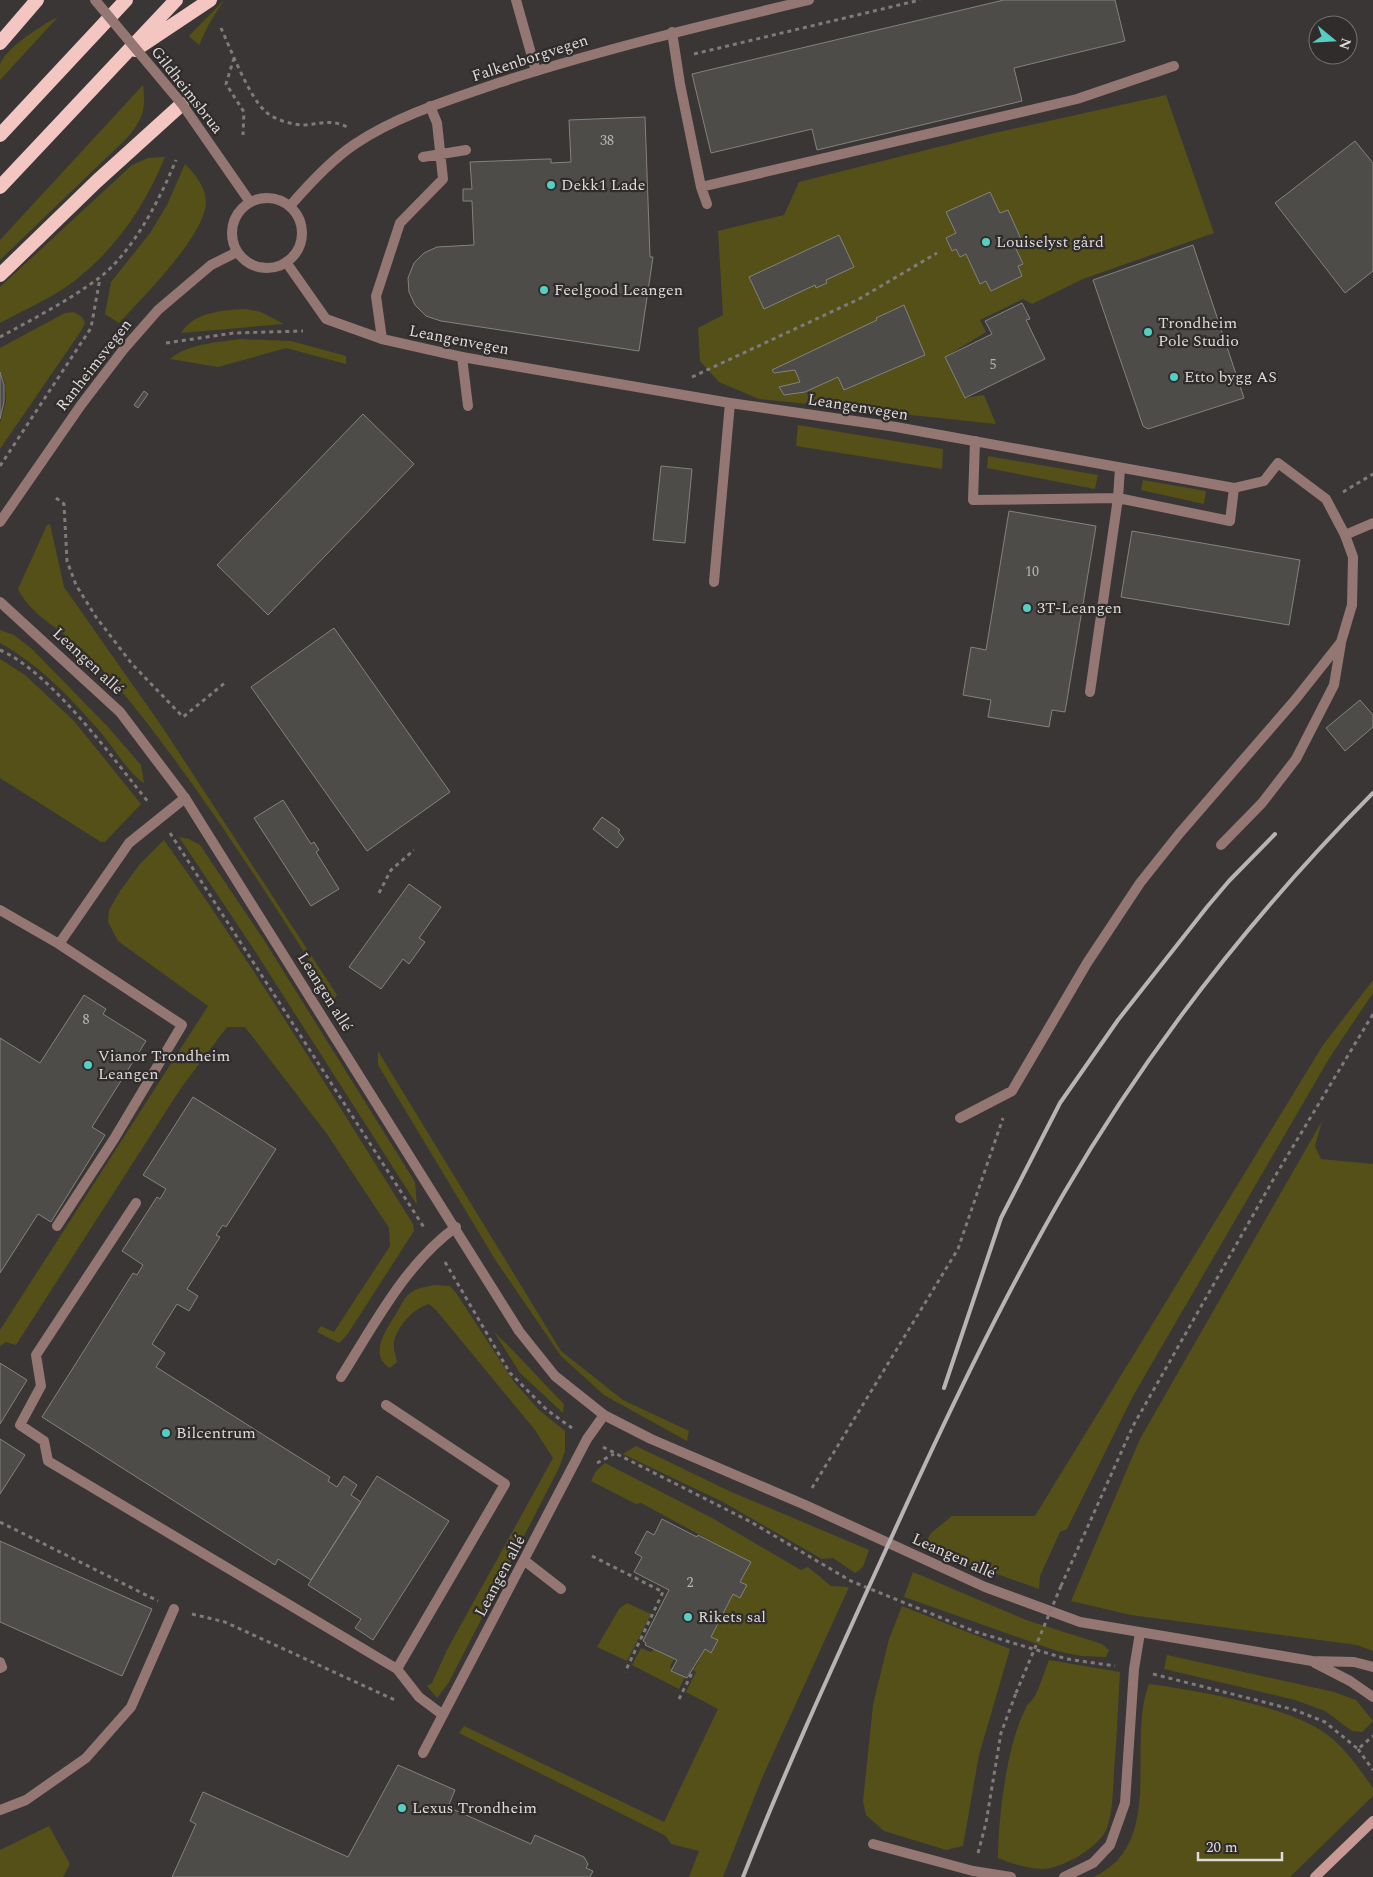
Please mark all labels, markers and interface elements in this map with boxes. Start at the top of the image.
north arrow [1308,15,1358,65]
street label: Falkenborgvegen [469,28,591,88]
text: N [1333,35,1357,53]
street label: Gildheimsbrua [145,41,229,139]
house number: 38 [600,130,614,151]
place label: Dekk1 Lade [561,173,645,197]
marker: Dekk1 Lade [545,179,557,191]
place label: Louiselyst gård [996,230,1104,254]
marker: Louiselyst gård [980,236,992,248]
place label: Feelgood Leangen [554,278,683,302]
marker: Feelgood Leangen [538,284,550,296]
place label: Trondheim Pole Studio [1158,311,1239,353]
street label: Ranheimsvegen [50,314,138,416]
street label: Leangenvegen [407,319,511,361]
marker: Trondheim Pole Studio [1142,326,1154,338]
house number: 5 [990,354,997,375]
place label: Etto bygg AS [1184,365,1277,389]
marker: Etto bygg AS [1168,371,1180,383]
street label: Leangenvegen [806,387,910,427]
house number: 10 [1025,561,1039,582]
place label: 3T-Leangen [1037,596,1122,620]
marker: 3T-Leangen [1021,602,1033,614]
street label: Leangen allé [47,622,129,700]
street label: Leangen allé [291,948,359,1037]
house number: 8 [83,1009,90,1030]
place label: Vianor Trondheim Leangen [98,1044,231,1086]
marker: Vianor Trondheim Leangen [82,1059,94,1071]
place label: Bilcentrum [176,1421,256,1445]
marker: Bilcentrum [160,1427,172,1439]
street label: Leangen allé [908,1527,1000,1585]
street label: Leangen allé [468,1531,532,1621]
house number: 2 [687,1572,694,1593]
place label: Rikets sal [698,1605,766,1629]
marker: Rikets sal [682,1611,694,1623]
place label: Lexus Trondheim [412,1796,537,1820]
marker: Lexus Trondheim [396,1802,408,1814]
scale bar [1198,1830,1282,1862]
text: 20 m [1206,1836,1238,1859]

